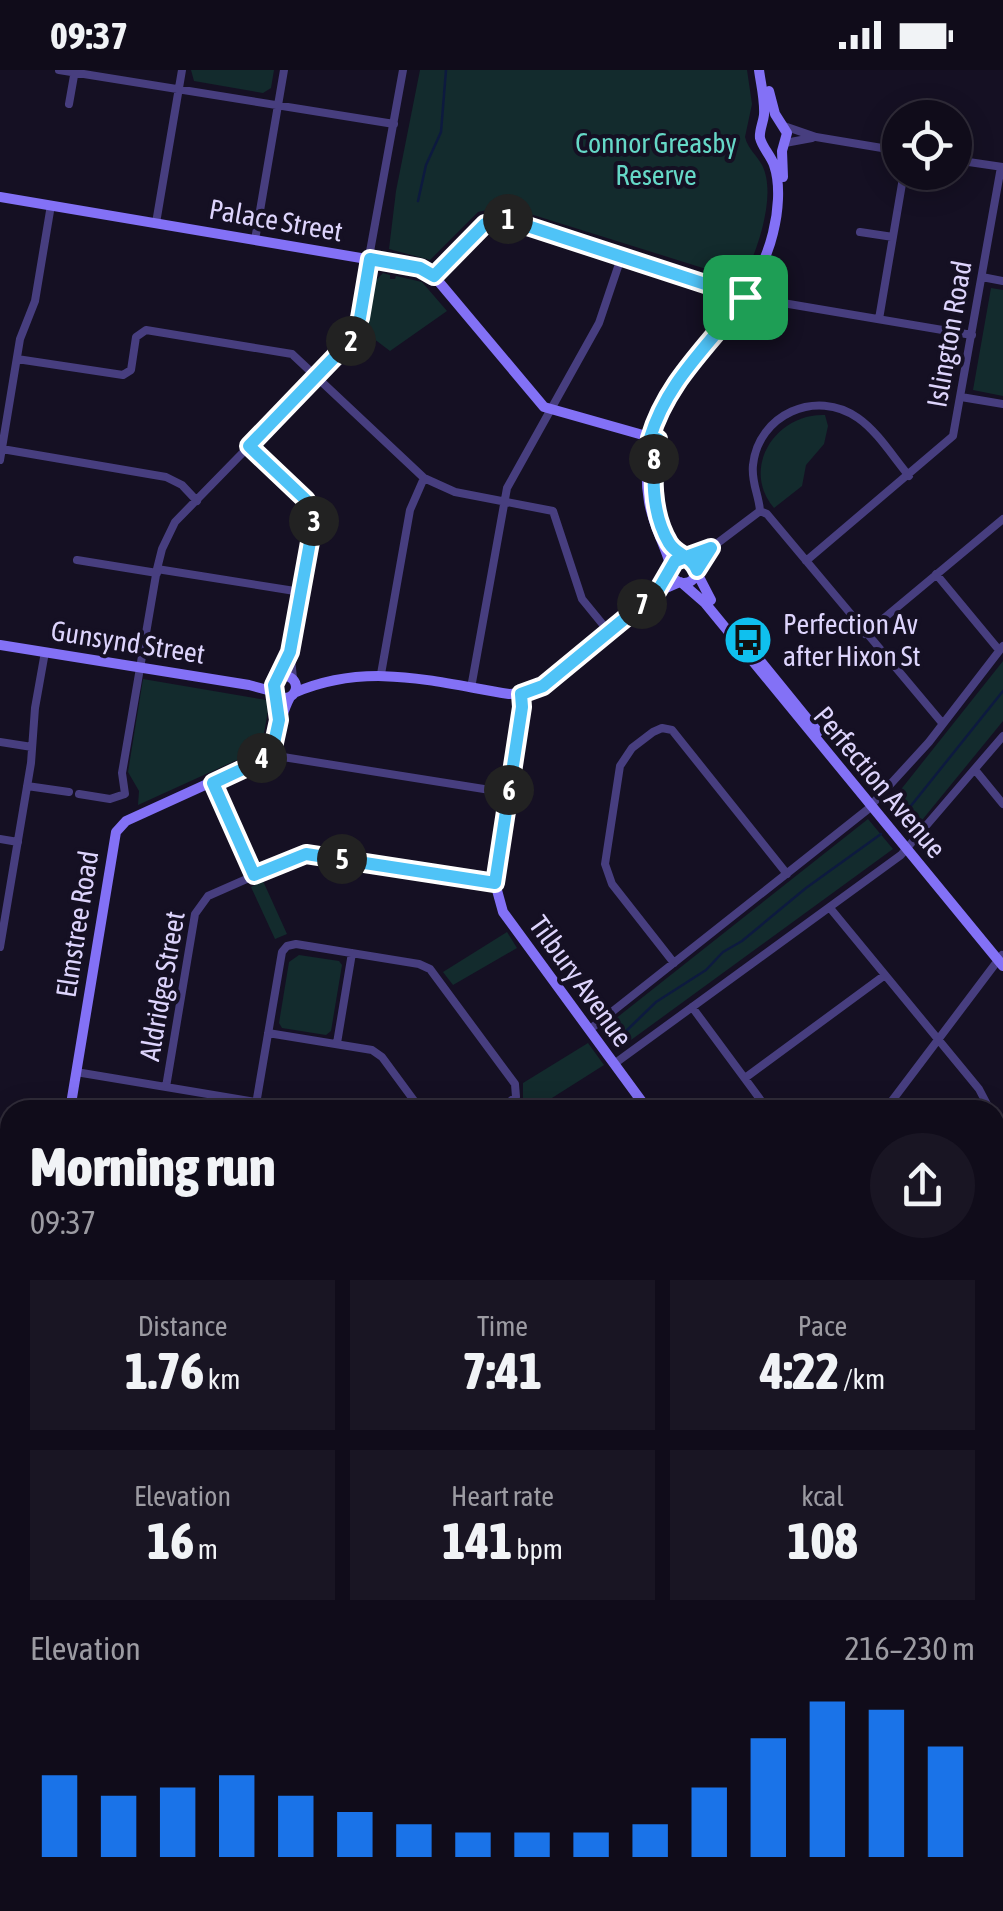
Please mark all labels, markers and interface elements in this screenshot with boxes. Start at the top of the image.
text: 09:37 [50,14,128,57]
map controls [882,100,972,190]
button: locate [882,100,972,190]
park label: Connor Greasby Reserve [575,127,737,191]
street label: Palace Street [207,193,345,247]
pin: 1 [483,194,533,244]
text: 1 [501,203,515,235]
pin [703,255,788,340]
street label: Islington Road [920,258,978,410]
icon: arrive [718,270,773,325]
pin: 2 [326,316,376,366]
text: 2 [344,325,358,357]
pin: 8 [629,434,679,484]
text: 8 [647,443,661,475]
pin: 3 [289,496,339,546]
text: 3 [307,505,321,537]
pin: 7 [617,579,667,629]
text: 7 [635,588,649,620]
place label: Perfection Av after Hixon St [783,608,920,672]
street label: Gunsynd Street [49,614,207,670]
bus stop icon: Perfection Av after Hixon St [722,614,774,666]
street label: Perfection Avenue [808,700,952,864]
pin: 4 [237,733,287,783]
text: 4 [255,742,269,774]
pin: 6 [484,765,534,815]
text: 6 [502,774,516,806]
pin: 5 [317,834,367,884]
text: 5 [335,843,349,875]
street label: Elmstree Road [50,848,104,1000]
street label: Aldridge Street [133,909,191,1063]
street label: Tilbury Avenue [523,909,639,1053]
button: share [870,1133,975,1238]
text: Morning run [30,1135,276,1198]
text: 09:37 [30,1204,96,1241]
text: Distance [138,1310,227,1342]
text: Time [477,1310,528,1342]
text: Pace [798,1310,847,1342]
text: 1.76 [125,1342,204,1400]
text: 7:41 [463,1342,542,1400]
text: 4:22 [760,1342,839,1400]
text: km [204,1363,240,1395]
text: /km [839,1363,885,1395]
text: Elevation [134,1480,231,1512]
text: Heart rate [451,1480,554,1512]
text: kcal [801,1480,844,1512]
text: 16 [147,1512,194,1570]
text: 141 [442,1512,512,1570]
text: 108 [787,1512,858,1570]
text: m [194,1533,218,1565]
text: bpm [512,1533,563,1565]
text: Elevation [30,1630,141,1667]
text: 216–230 m [845,1630,975,1667]

